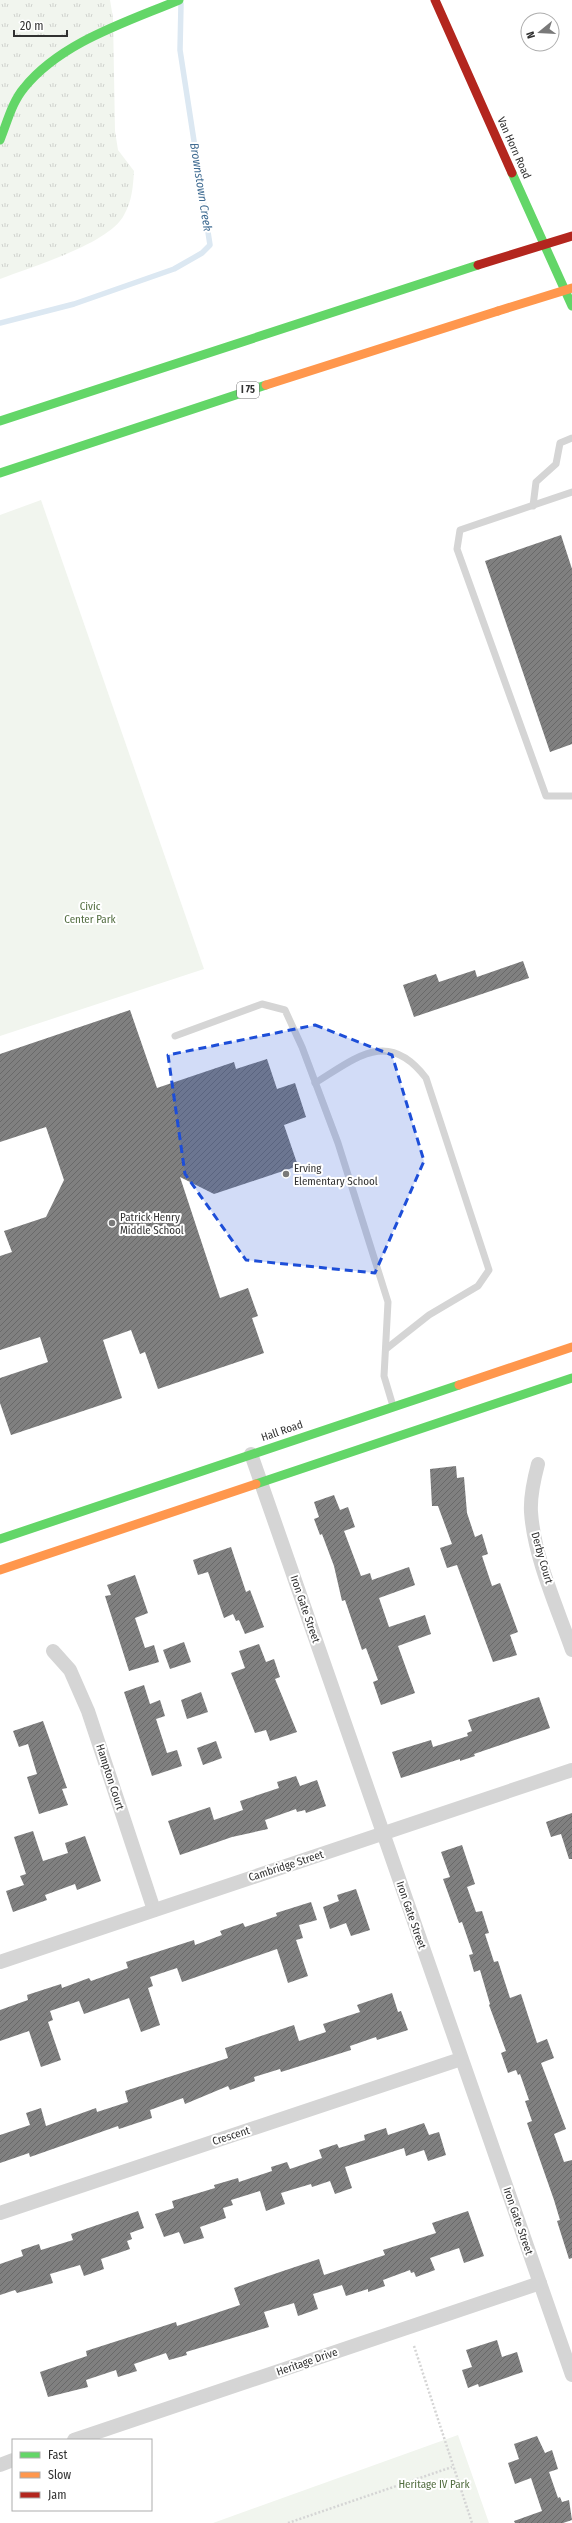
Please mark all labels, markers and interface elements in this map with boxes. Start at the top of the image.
scale bar [14,12,67,38]
north arrow [520,12,560,52]
text: 20 m [20,19,44,33]
text: N [524,30,538,40]
street label: Van Horn Road [495,115,533,181]
water label: Brownstown Creek [187,142,215,232]
road number: I 75 [237,382,259,398]
park label: Civic Center Park [64,900,117,926]
place label: Erving Elementary School [294,1162,378,1188]
marker: Erving Elementary School [281,1169,291,1179]
place label: Patrick Henry Middle School [120,1211,184,1237]
marker: Patrick Henry Middle School [107,1218,117,1228]
street label: Hall Road [259,1418,305,1444]
street label: Derby Court [528,1531,556,1586]
street label: Iron Gate Street [287,1573,323,1645]
street label: Hampton Court [93,1743,127,1812]
street label: Cambridge Street [247,1848,325,1884]
street label: Iron Gate Street [393,1879,429,1951]
street label: Crescent [211,2124,252,2148]
street label: Iron Gate Street [500,2185,536,2257]
street label: Heritage Drive [275,2345,339,2379]
legend [12,2439,152,2511]
text: Fast [48,2448,67,2462]
text: Slow [48,2468,71,2482]
park label: Heritage IV Park [398,2478,470,2491]
text: Jam [48,2488,66,2502]

